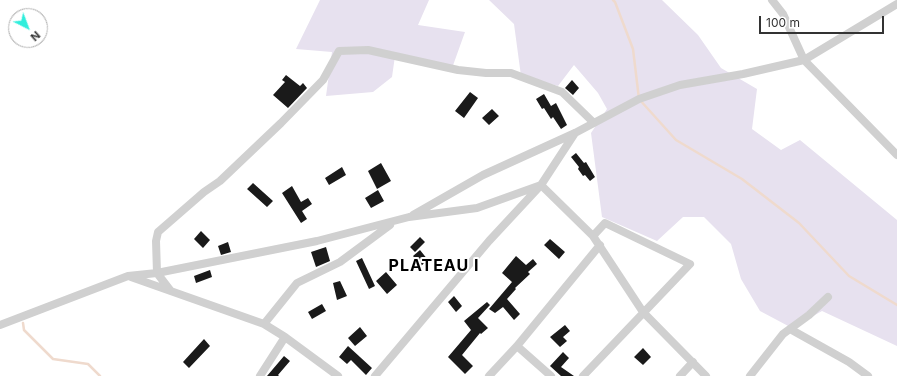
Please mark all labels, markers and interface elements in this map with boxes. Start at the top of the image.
north arrow [8,8,48,48]
scale bar [761,8,886,34]
text: 100 m [766,15,800,30]
text: N [28,28,43,44]
district label: PLATEAU I [389,256,479,276]

